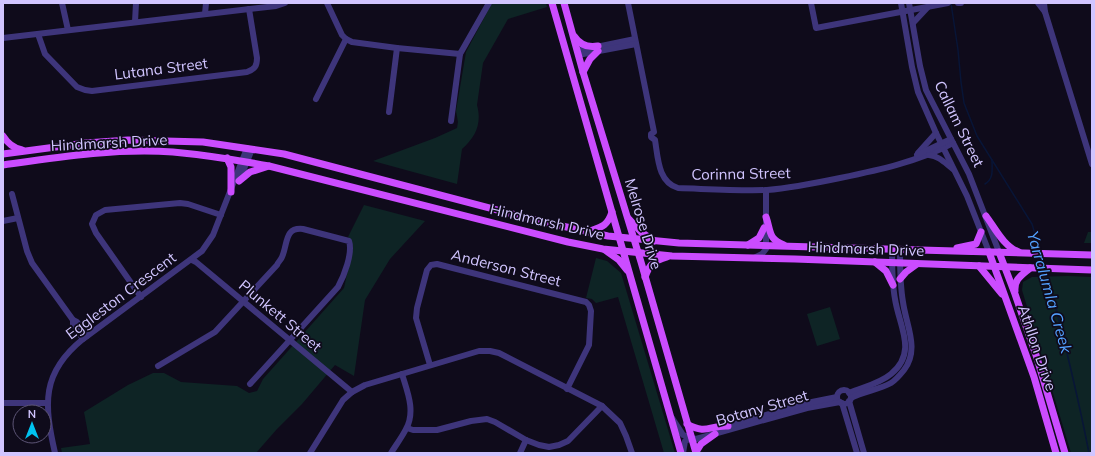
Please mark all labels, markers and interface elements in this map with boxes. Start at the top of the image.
street label: Lutana Street [113,53,209,84]
street label: Callam Street [930,77,989,170]
street label: Hindmarsh Drive [50,130,168,155]
street label: Corinna Street [691,163,791,184]
street label: Melrose Drive [621,176,666,272]
street label: Hindmarsh Drive [488,199,606,244]
water label: Yarralumla Creek [1023,229,1077,356]
street label: Hindmarsh Drive [807,237,925,260]
street label: Anderson Street [449,245,563,290]
street label: Eggleston Crescent [62,248,180,343]
street label: Plunkett Street [235,276,326,356]
street label: Athllon Drive [1014,302,1061,393]
street label: Botany Street [714,385,810,430]
north arrow [12,404,52,444]
text: N [28,407,36,421]

